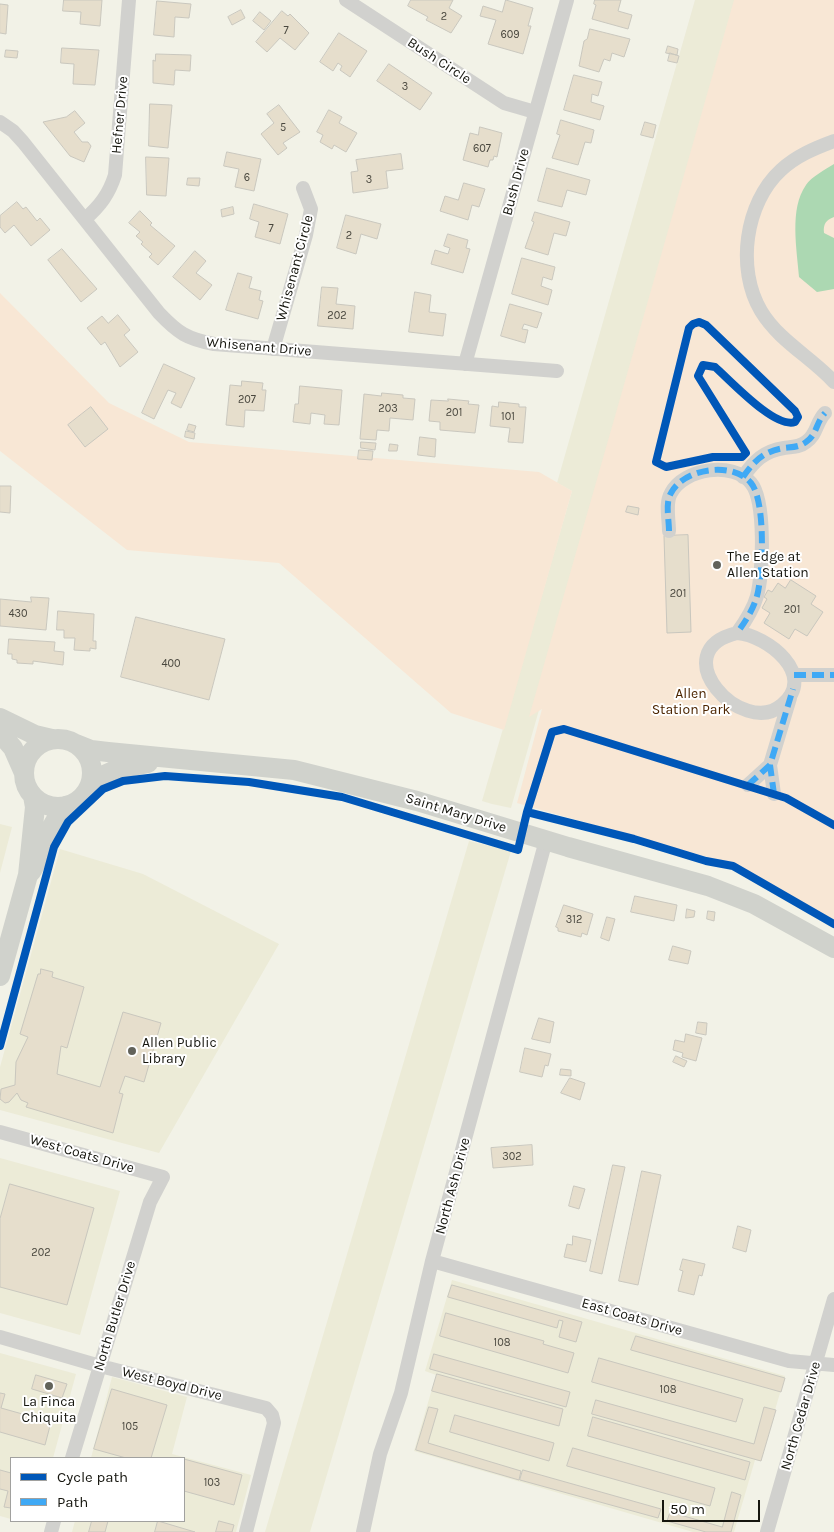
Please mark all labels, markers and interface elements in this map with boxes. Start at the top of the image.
house number: 2 [441,10,447,24]
house number: 7 [283,24,289,38]
house number: 609 [500,28,520,42]
street label: Bush Circle [404,34,474,88]
street label: Hefner Drive [108,75,132,155]
house number: 3 [402,80,408,94]
house number: 5 [280,121,286,135]
house number: 607 [473,142,491,156]
street label: Bush Drive [499,146,533,218]
house number: 6 [244,171,250,185]
house number: 3 [366,173,372,187]
street label: Whisenant Circle [273,213,317,323]
house number: 7 [268,222,274,236]
house number: 2 [346,229,352,243]
house number: 202 [327,309,347,323]
street label: Whisenant Drive [206,334,312,360]
house number: 207 [238,393,256,407]
house number: 203 [378,402,398,416]
house number: 201 [446,406,462,420]
house number: 101 [501,410,515,424]
place label: The Edge at Allen Station [727,549,809,582]
marker: The Edge at Allen Station [711,559,723,571]
house number: 201 [670,587,686,601]
house number: 201 [784,603,800,617]
house number: 430 [8,607,28,621]
house number: 400 [161,657,181,671]
park label: Allen Station Park [652,686,730,719]
street label: Saint Mary Drive [404,790,508,836]
house number: 312 [566,913,582,927]
place label: Allen Public Library [142,1035,217,1068]
marker: Allen Public Library [126,1045,138,1057]
street label: West Coats Drive [28,1131,136,1177]
street label: North Ash Drive [432,1136,474,1236]
house number: 302 [502,1150,522,1164]
house number: 202 [31,1246,51,1260]
street label: North Butler Drive [90,1259,140,1373]
street label: East Coats Drive [580,1295,684,1339]
house number: 108 [494,1336,510,1350]
street label: North Cedar Drive [777,1360,825,1472]
street label: West Boyd Drive [120,1363,224,1405]
marker: La Finca Chiquita [43,1380,55,1392]
house number: 108 [660,1383,676,1397]
place label: La Finca Chiquita [21,1394,77,1426]
house number: 105 [122,1420,138,1434]
legend [10,1457,185,1522]
text: Cycle path [57,1468,128,1486]
house number: 103 [204,1476,220,1490]
scale bar [664,1490,762,1522]
text: Path [57,1493,88,1511]
text: 50 m [670,1500,705,1518]

